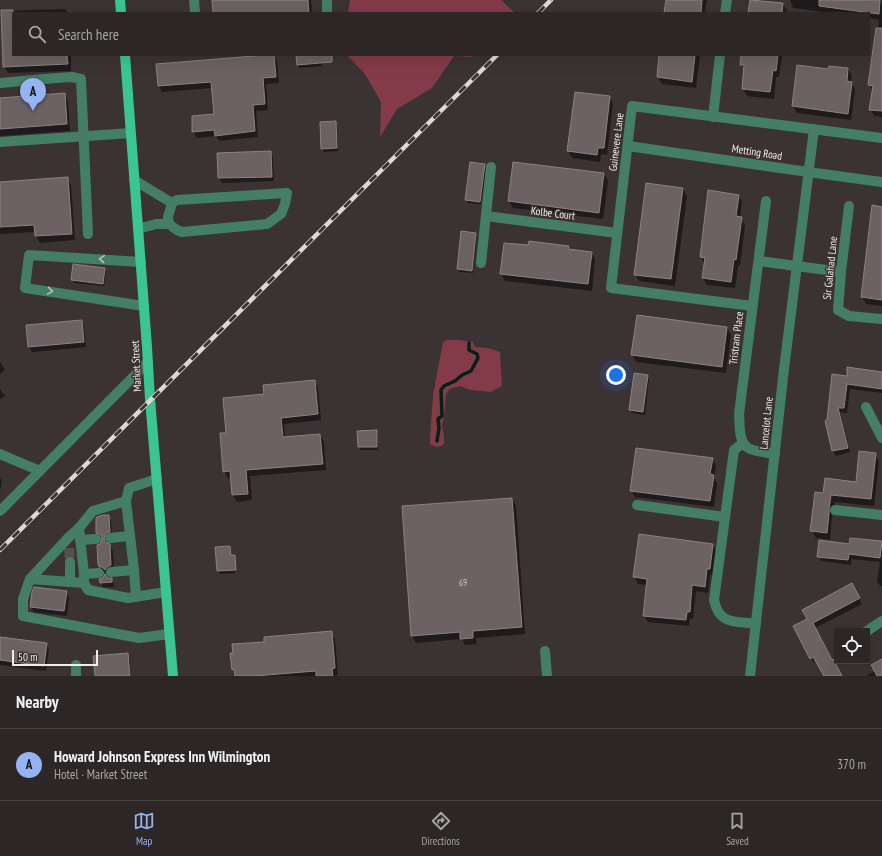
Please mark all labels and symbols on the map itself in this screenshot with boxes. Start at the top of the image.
pin: A [20,78,46,111]
street label: Guinevere Lane [605,112,627,172]
street label: Metting Road [731,141,783,163]
street label: Kolbe Court [530,203,576,223]
street label: Sir Galahad Lane [820,235,840,300]
one-way arrow [99,255,105,264]
one-way arrow [47,287,53,295]
street label: Tristram Place [726,310,746,365]
street label: Market Street [128,340,144,392]
your location [606,365,626,385]
street label: Lancelot Lane [756,396,776,450]
house number: 69 [459,577,467,588]
scale bar [12,648,98,667]

